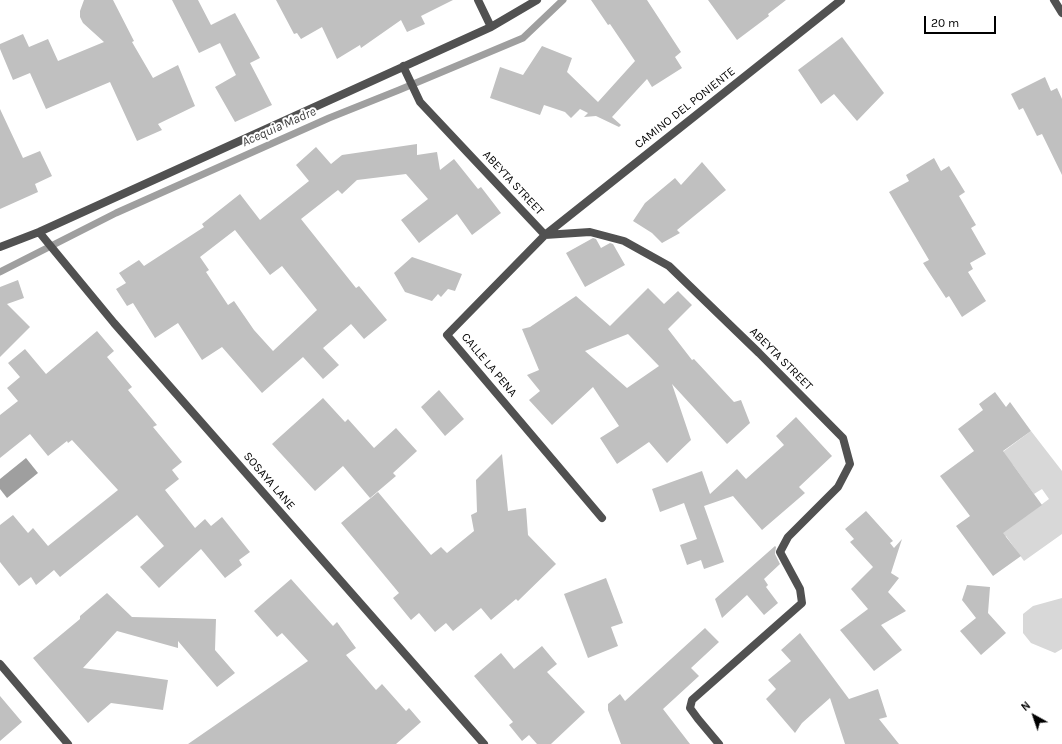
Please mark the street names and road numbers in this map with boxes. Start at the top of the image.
street label: CAMINO DEL PONIENTE [632,64,738,152]
street label: ABEYTA STREET [479,148,547,218]
street label: ABEYTA STREET [747,325,815,393]
street label: CALLE LA PENA [458,330,520,400]
street label: SOSAYA LANE [240,449,298,513]

